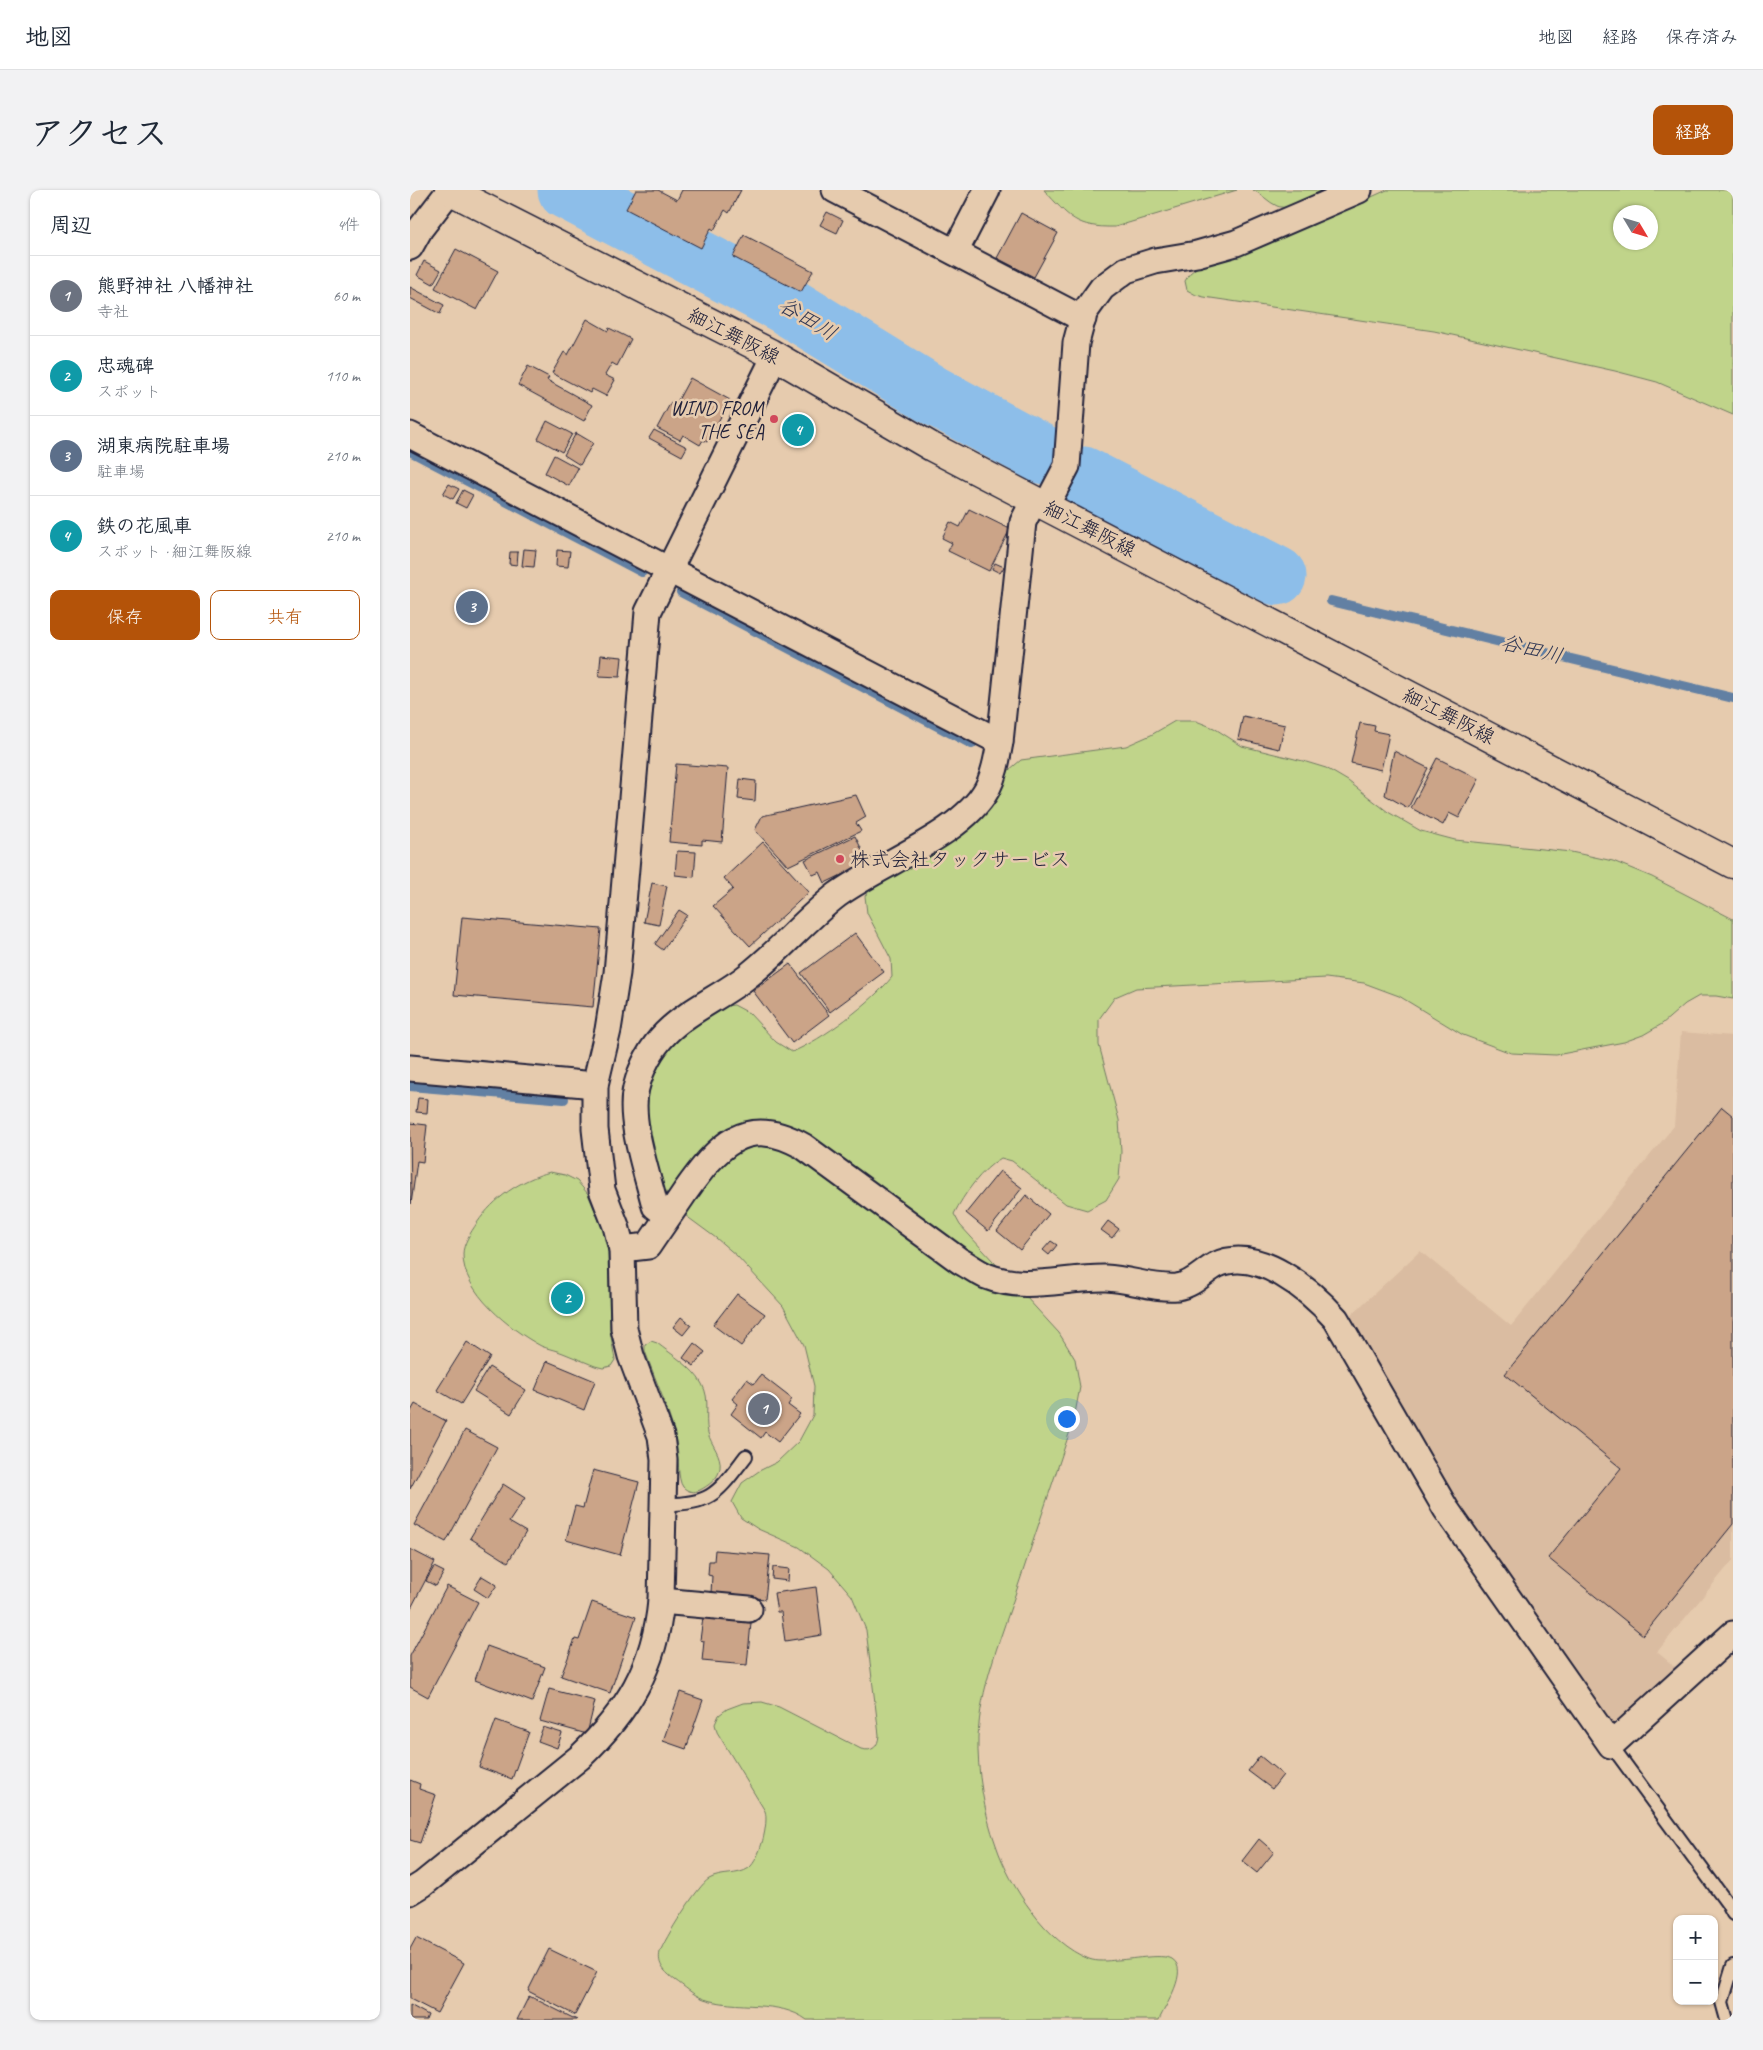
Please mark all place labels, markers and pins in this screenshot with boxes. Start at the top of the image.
place label: WIND FROM THE SEA [671,396,766,444]
pin: 4 [782,411,814,449]
marker: WIND FROM THE SEA [768,413,780,425]
pin: 3 [456,588,488,626]
place label: 株式会社タックサービス [850,847,1070,872]
marker: 株式会社タックサービス [834,853,846,865]
pin: 2 [551,1279,583,1317]
pin: 1 [748,1390,780,1428]

